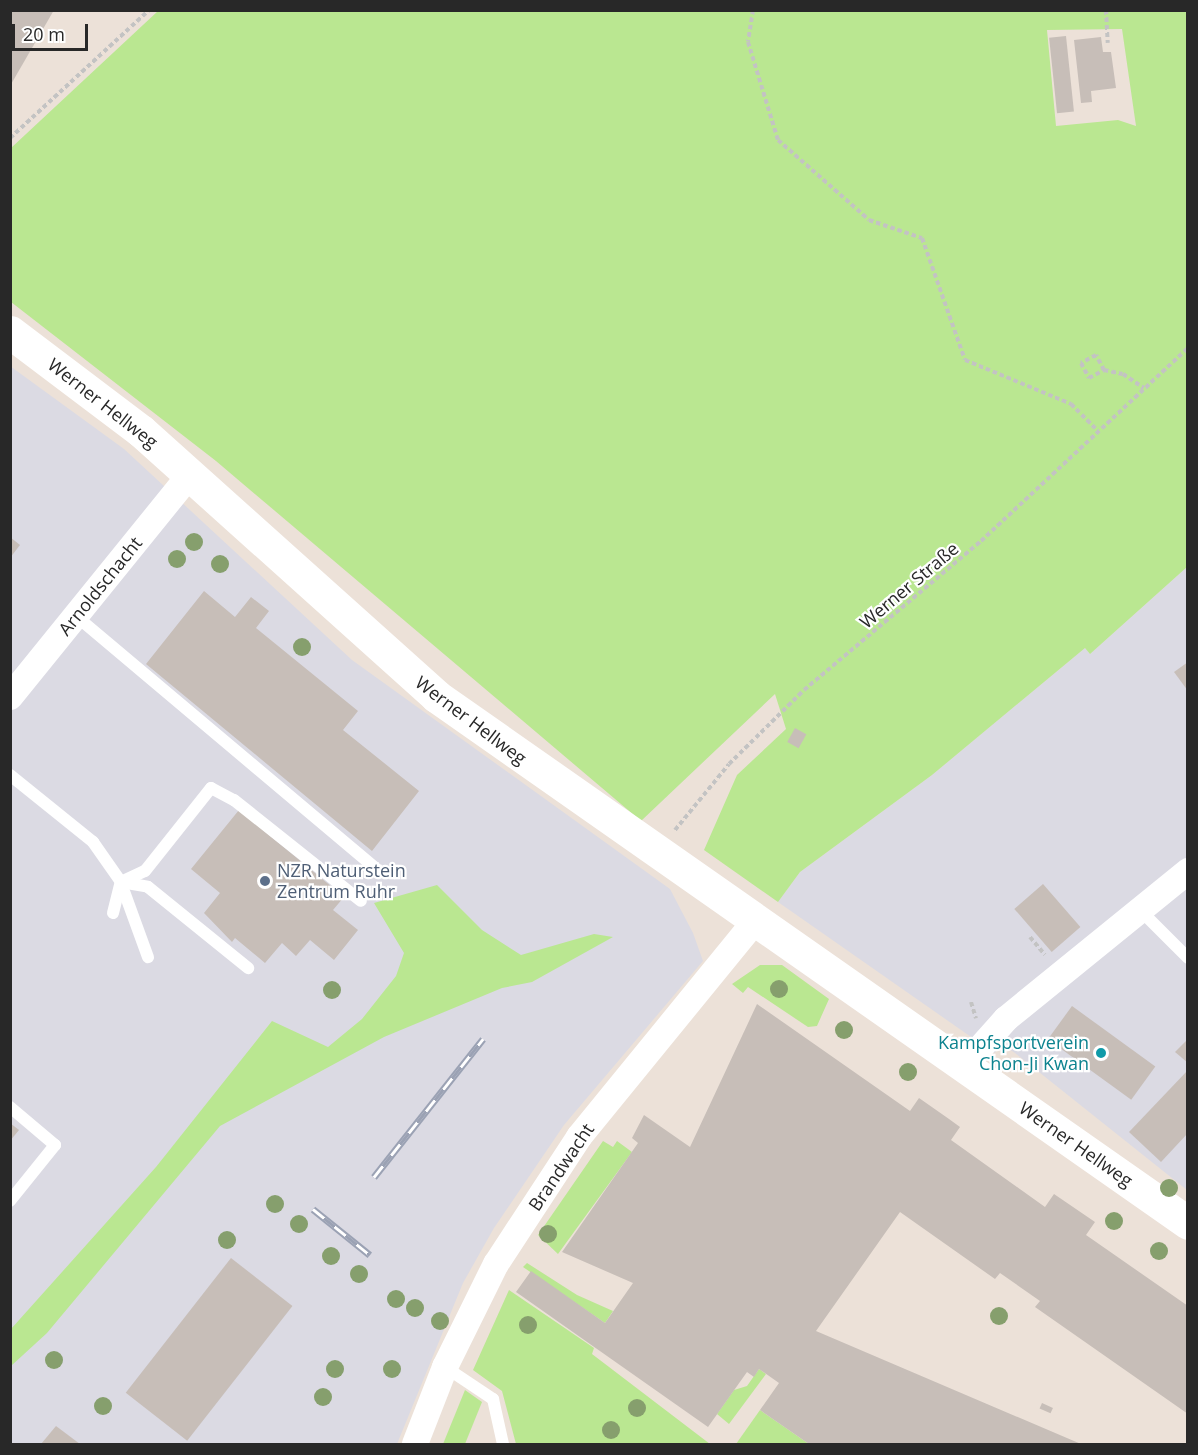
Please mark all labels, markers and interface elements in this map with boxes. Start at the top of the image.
scale bar [15,12,92,50]
text: 20 m [23,22,65,46]
street label: Werner Hellweg [44,353,162,453]
street label: Arnoldschacht [54,532,146,640]
street label: Werner Straße [855,537,963,633]
street label: Werner Hellweg [411,671,531,769]
place label: NZR Naturstein Zentrum Ruhr [277,860,406,902]
marker: NZR Naturstein Zentrum Ruhr [258,874,272,888]
place label: Kampfsportverein Chon-Ji Kwan [938,1032,1089,1074]
marker: Kampfsportverein Chon-Ji Kwan [1094,1046,1108,1060]
street label: Werner Hellweg [1015,1097,1137,1191]
street label: Brandwacht [524,1119,598,1215]

